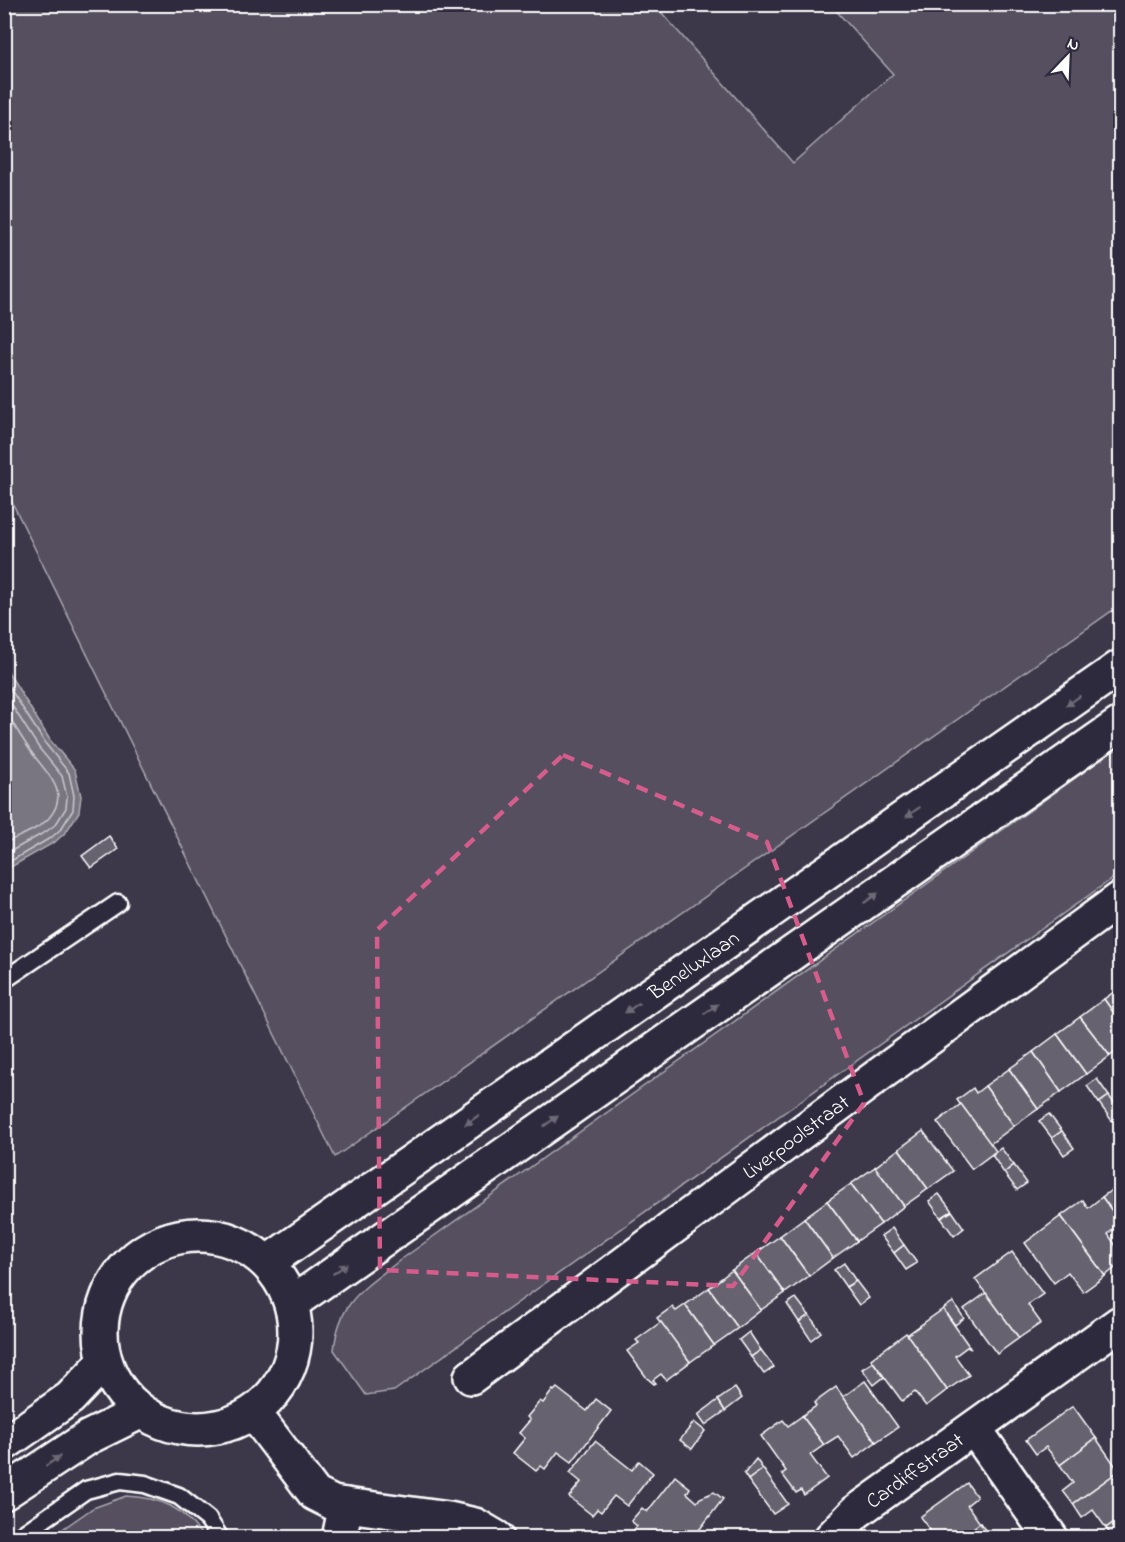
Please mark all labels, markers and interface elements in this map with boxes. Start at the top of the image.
north arrow [1038,27,1098,87]
text: N [1063,32,1083,58]
one-way arrow [1065,695,1081,707]
one-way arrow [905,806,921,818]
one-way arrow [863,893,879,904]
street label: Beneluxlaan [642,924,746,1009]
one-way arrow [624,1002,640,1013]
one-way arrow [703,1004,719,1015]
street label: Liverpoolstraat [737,1089,857,1188]
one-way arrow [464,1114,480,1125]
one-way arrow [543,1115,559,1127]
one-way arrow [331,1263,347,1275]
street label: Cardiffstraat [861,1426,971,1517]
one-way arrow [45,1455,62,1466]

